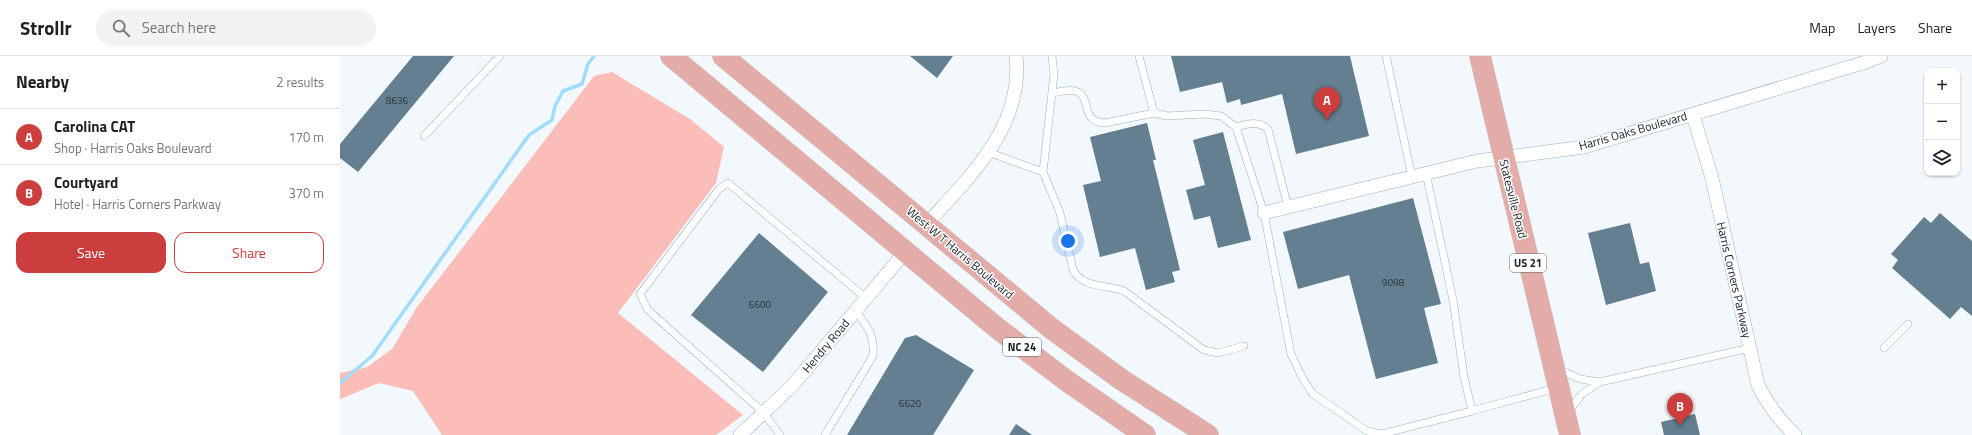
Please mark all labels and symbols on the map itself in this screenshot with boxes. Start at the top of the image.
pin: A [1314,87,1340,120]
house number: 8636 [386,93,409,108]
street label: Harris Oaks Boulevard [1576,106,1689,155]
street label: Statesville Road [1494,157,1533,240]
street label: West W T Harris Boulevard [902,202,1018,303]
street label: Harris Corners Parkway [1712,220,1757,340]
your location [1058,231,1078,251]
road number: US 21 [1510,254,1546,272]
house number: 9098 [1382,275,1405,290]
house number: 6600 [749,297,772,312]
street label: Hendry Road [797,314,854,377]
road number: NC 24 [1003,338,1041,356]
pin: B [1667,393,1693,426]
house number: 6620 [899,396,922,411]

